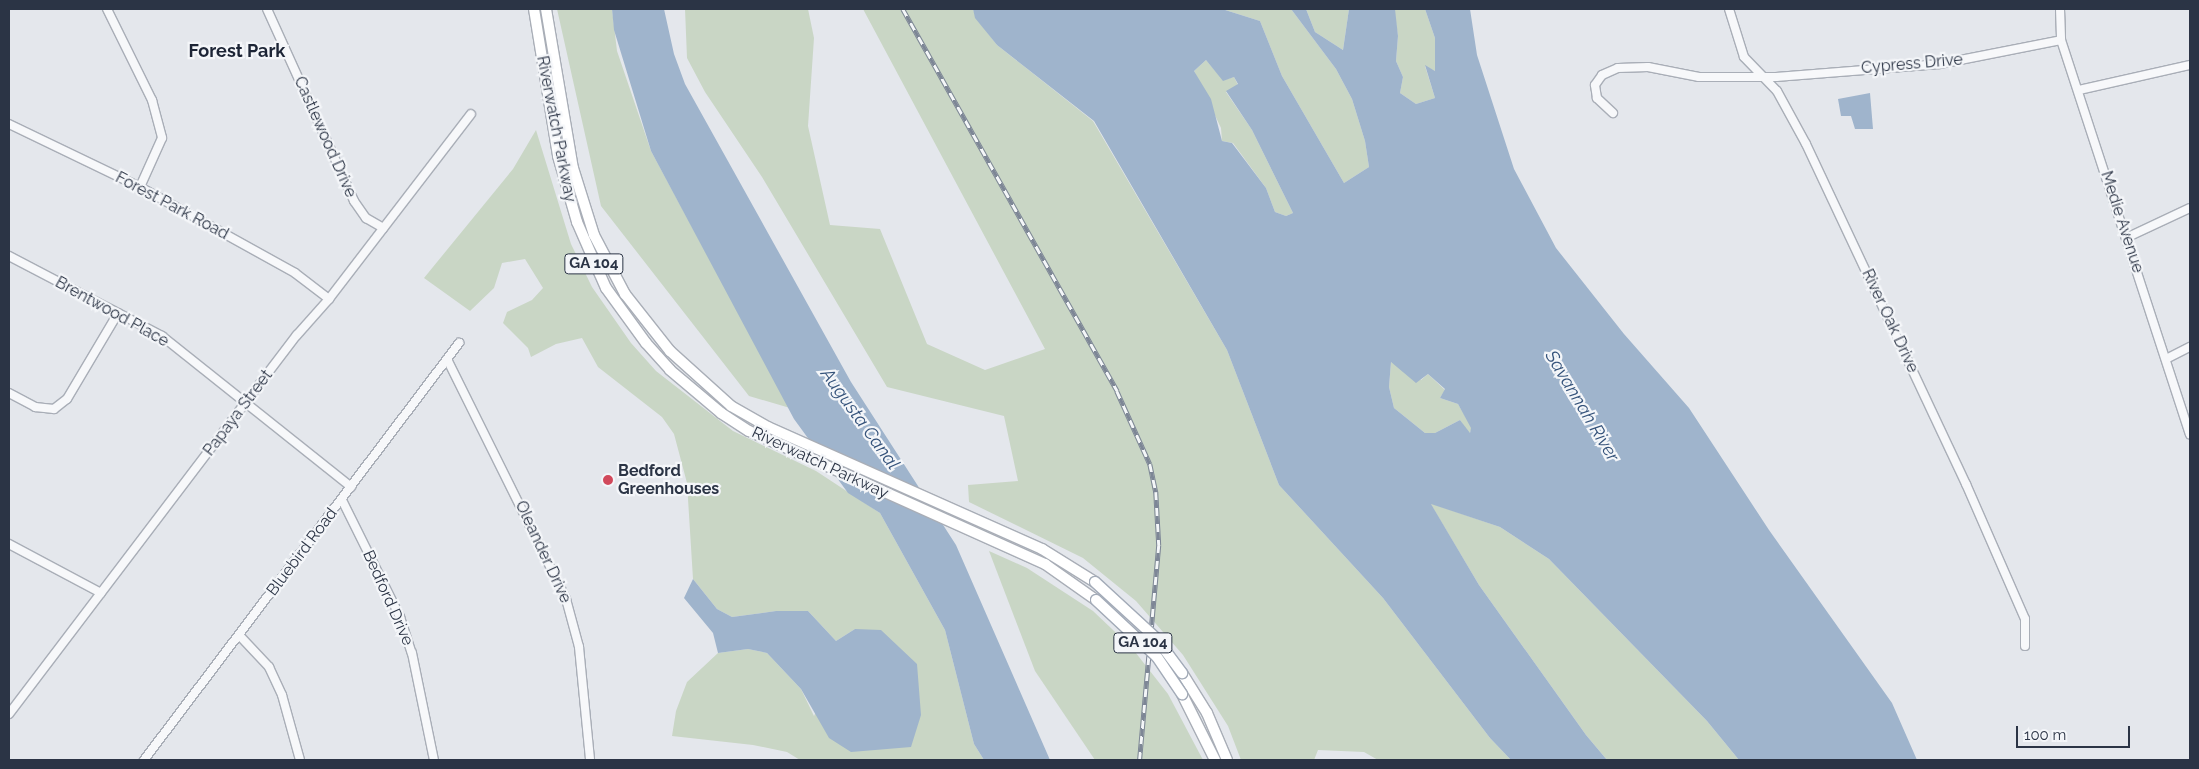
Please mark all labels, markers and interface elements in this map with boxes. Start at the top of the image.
district label: Forest Park [189,40,285,62]
street label: Cypress Drive [1860,50,1964,78]
street label: Riverwatch Parkway [532,54,580,204]
street label: Castlewood Drive [290,74,360,200]
street label: Forest Park Road [112,168,232,244]
street label: Medie Avenue [2096,168,2148,276]
road number: GA 104 [564,252,624,276]
street label: River Oak Drive [1858,266,1922,376]
street label: Brentwood Place [52,273,172,351]
water label: Savannah River [1540,347,1624,465]
water label: Augusta Canal [816,364,904,474]
street label: Papaya Street [199,366,277,460]
street label: Riverwatch Parkway [749,423,891,503]
place label: Bedford Greenhouses [618,461,719,499]
marker: Bedford Greenhouses [602,474,614,486]
street label: Oleander Drive [511,498,575,606]
street label: Bluebird Road [263,504,341,600]
street label: Bedford Drive [358,547,418,649]
road number: GA 104 [1113,630,1173,656]
scale bar [2019,716,2133,748]
text: 100 m [2024,726,2066,744]

